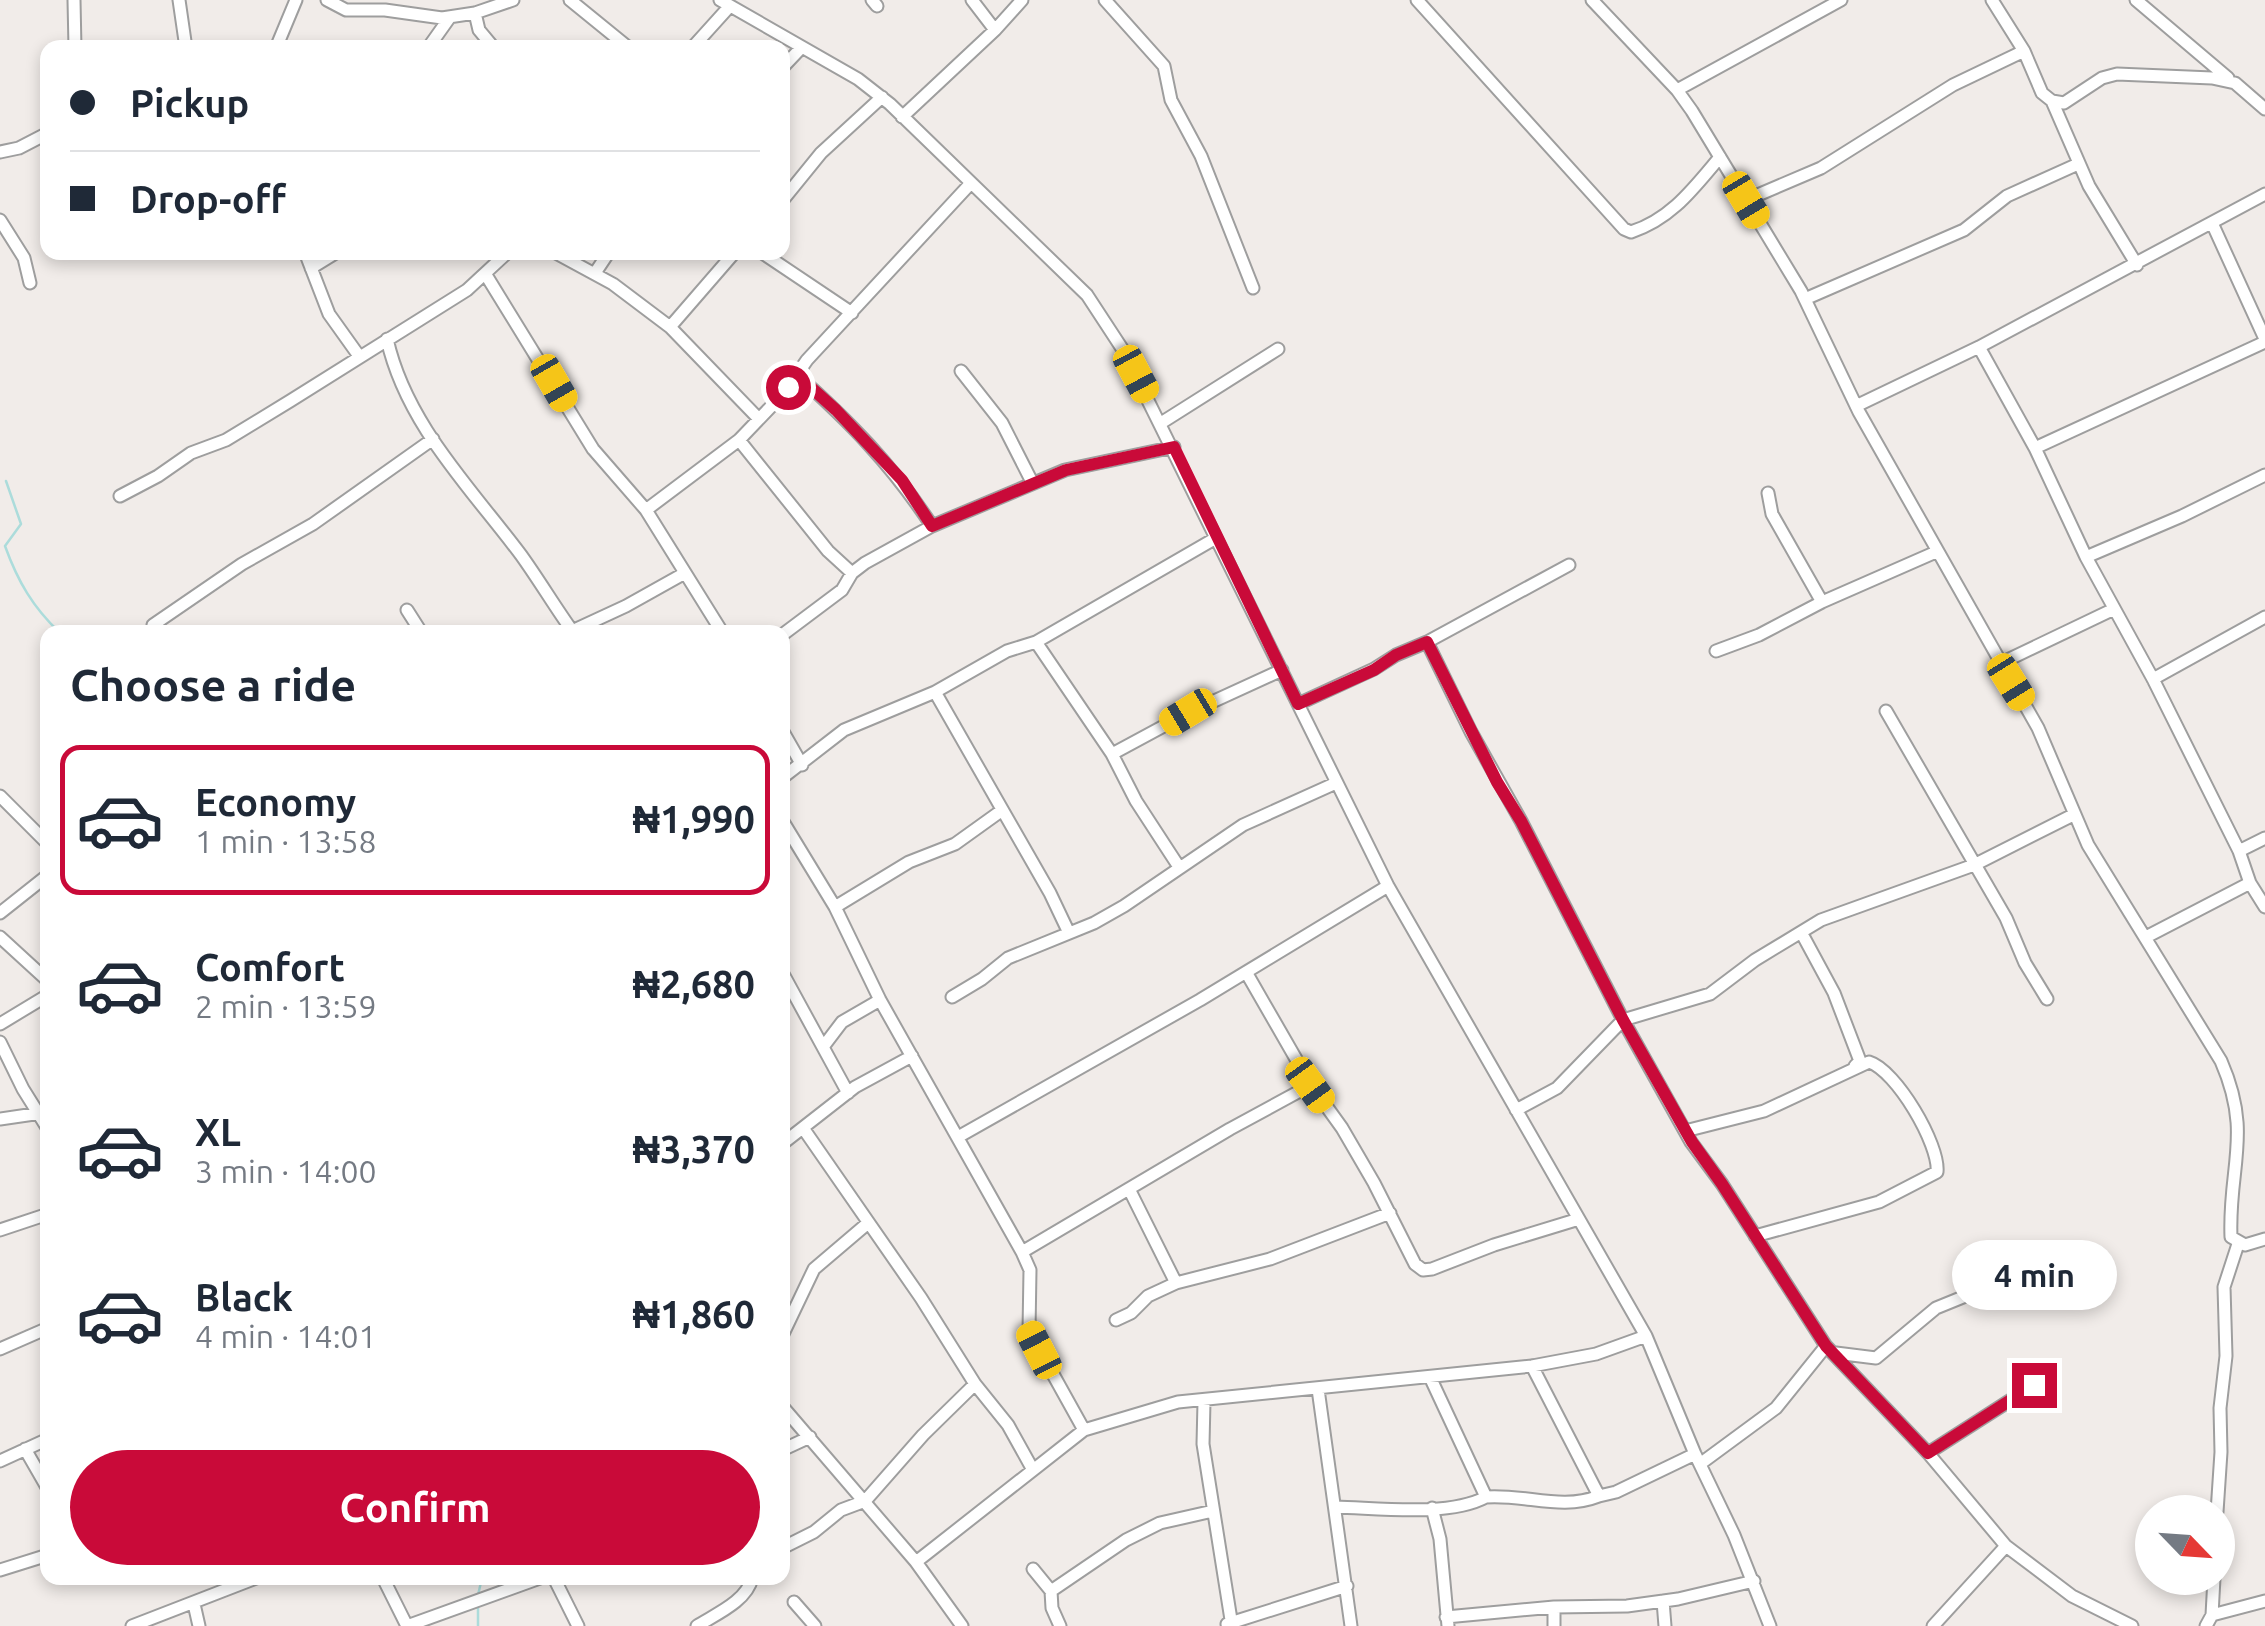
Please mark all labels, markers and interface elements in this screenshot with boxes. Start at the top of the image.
text: Pickup [130,82,249,124]
car [1718,167,1774,233]
text: Drop-off [130,178,286,220]
car [1109,340,1163,408]
car [526,350,582,416]
route start [766,365,811,410]
car [1982,649,2040,715]
text: Choose a ride [70,659,356,710]
car [1155,684,1221,740]
icon: car [75,775,165,865]
text: Economy [195,781,356,823]
text: ₦1,990 [632,798,755,840]
text: 1 min · 13:58 [195,823,377,859]
icon: car [75,940,165,1030]
text: Comfort [195,946,345,988]
text: ₦2,680 [632,963,755,1005]
text: 2 min · 13:59 [195,988,377,1024]
car [1280,1052,1340,1118]
icon: car [75,1105,165,1195]
text: XL [195,1111,241,1153]
text: ₦3,370 [632,1128,755,1170]
text: 3 min · 14:00 [195,1153,377,1189]
callout: 4 min [1952,1240,2116,1310]
text: 4 min [1994,1257,2075,1293]
icon: car [75,1270,165,1360]
text: Black [195,1276,293,1318]
text: ₦1,860 [632,1293,755,1335]
car [1012,1316,1066,1384]
text: 4 min · 14:01 [195,1318,377,1354]
route end [2012,1363,2057,1408]
button: Confirm [70,1450,760,1565]
north arrow [2135,1495,2235,1595]
map controls [2135,1495,2235,1595]

